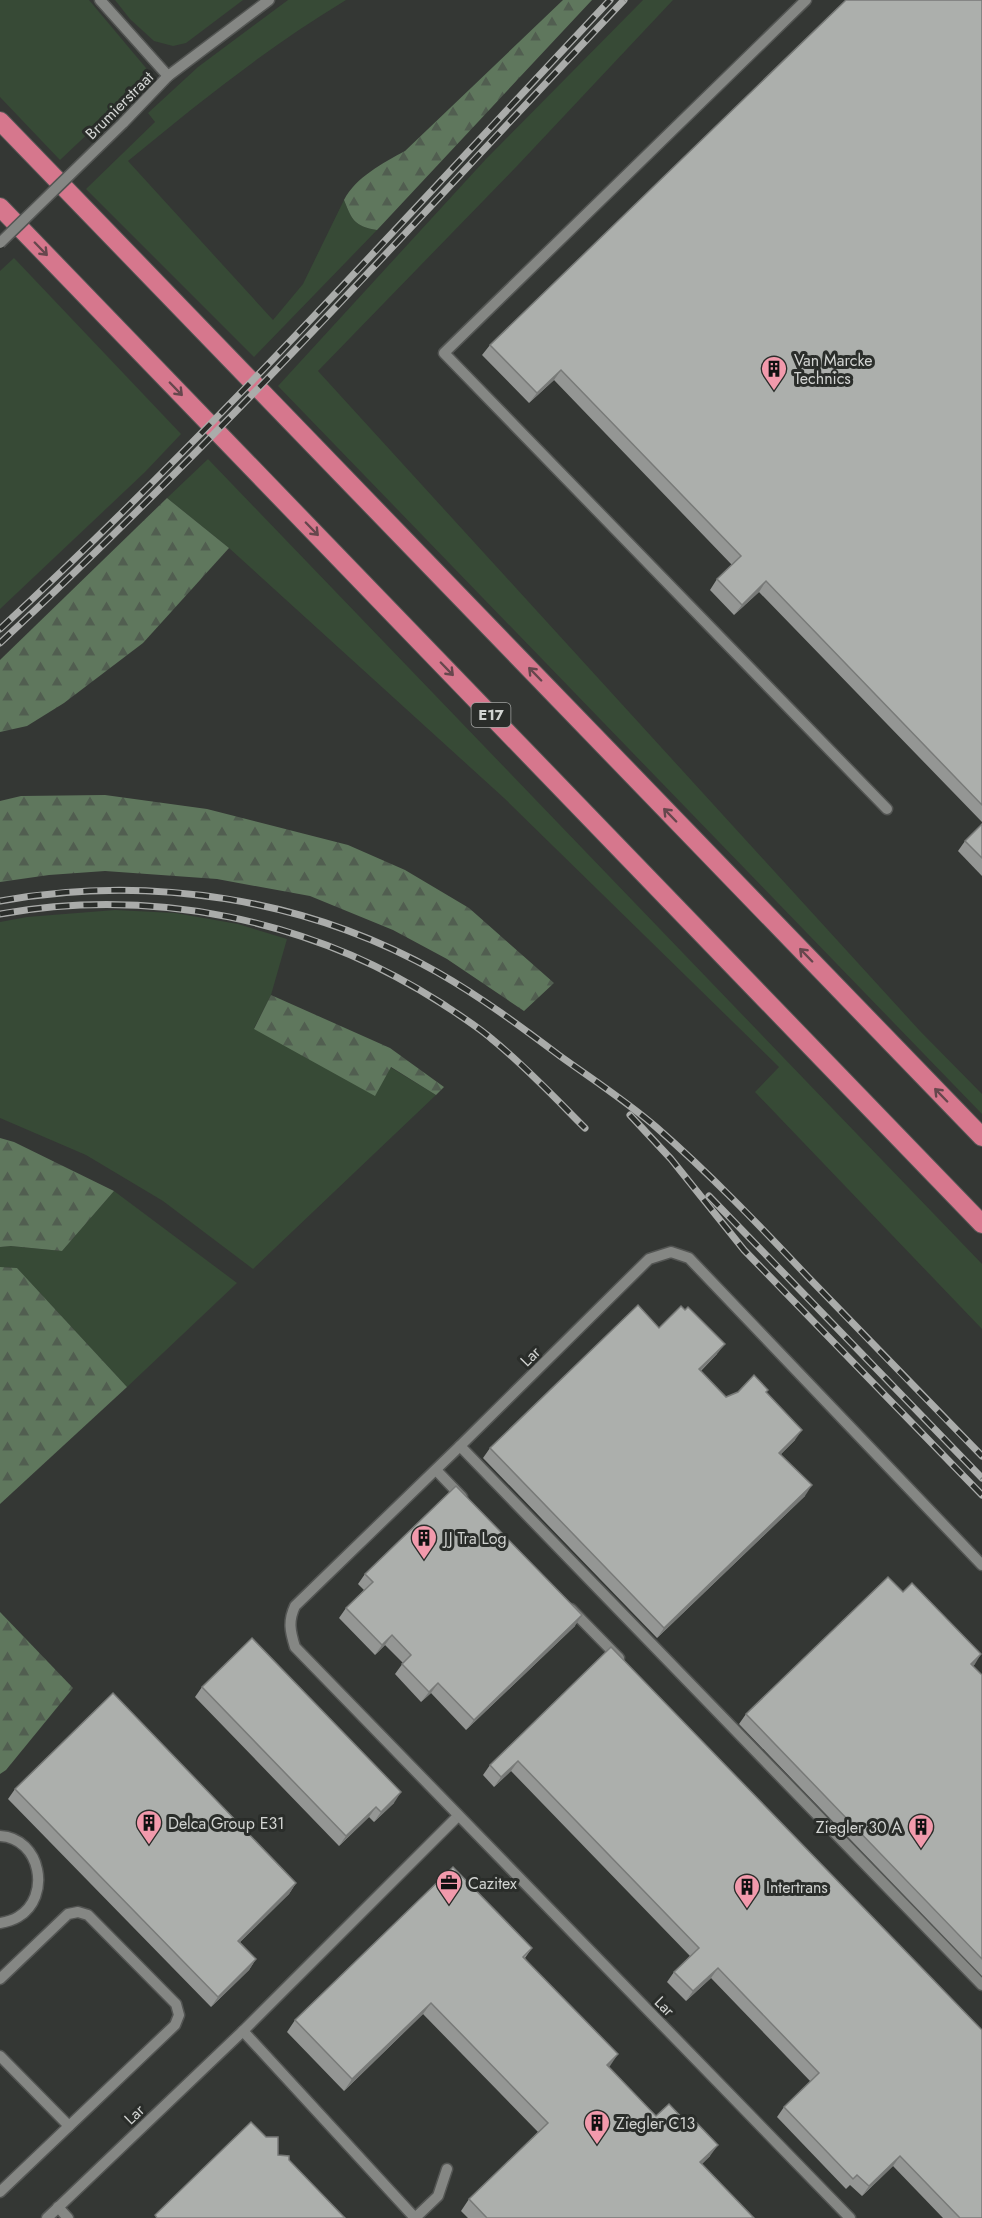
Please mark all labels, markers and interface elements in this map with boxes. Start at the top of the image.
street label: Brumierstraat [80,66,159,145]
one-way arrow [33,241,48,256]
place label: Van Marcke Technics [794,349,872,390]
building icon: Van Marcke Technics [759,354,789,392]
one-way arrow [169,381,184,396]
one-way arrow [305,521,319,536]
one-way arrow [440,662,454,677]
one-way arrow [528,667,542,682]
road number: E17 [472,703,510,727]
one-way arrow [663,807,678,822]
one-way arrow [799,947,813,962]
one-way arrow [934,1088,949,1103]
street label: Lar [515,1341,546,1372]
building icon: JJ Tra Log [409,1523,439,1561]
place label: JJ Tra Log [442,1527,507,1550]
building icon: Delca Group E31 [134,1808,164,1846]
place label: Delca Group E31 [168,1812,284,1835]
building icon: Ziegler 30 A [906,1812,936,1850]
place label: Ziegler 30 A [816,1816,902,1839]
office icon: Cazitex [434,1868,464,1906]
place label: Cazitex [468,1872,517,1895]
building icon: Intertrans [732,1872,762,1910]
place label: Intertrans [766,1876,828,1899]
street label: Lar [649,1991,680,2022]
street label: Lar [119,2099,150,2130]
building icon: Ziegler C13 [582,2108,612,2146]
place label: Ziegler C13 [616,2112,696,2135]

